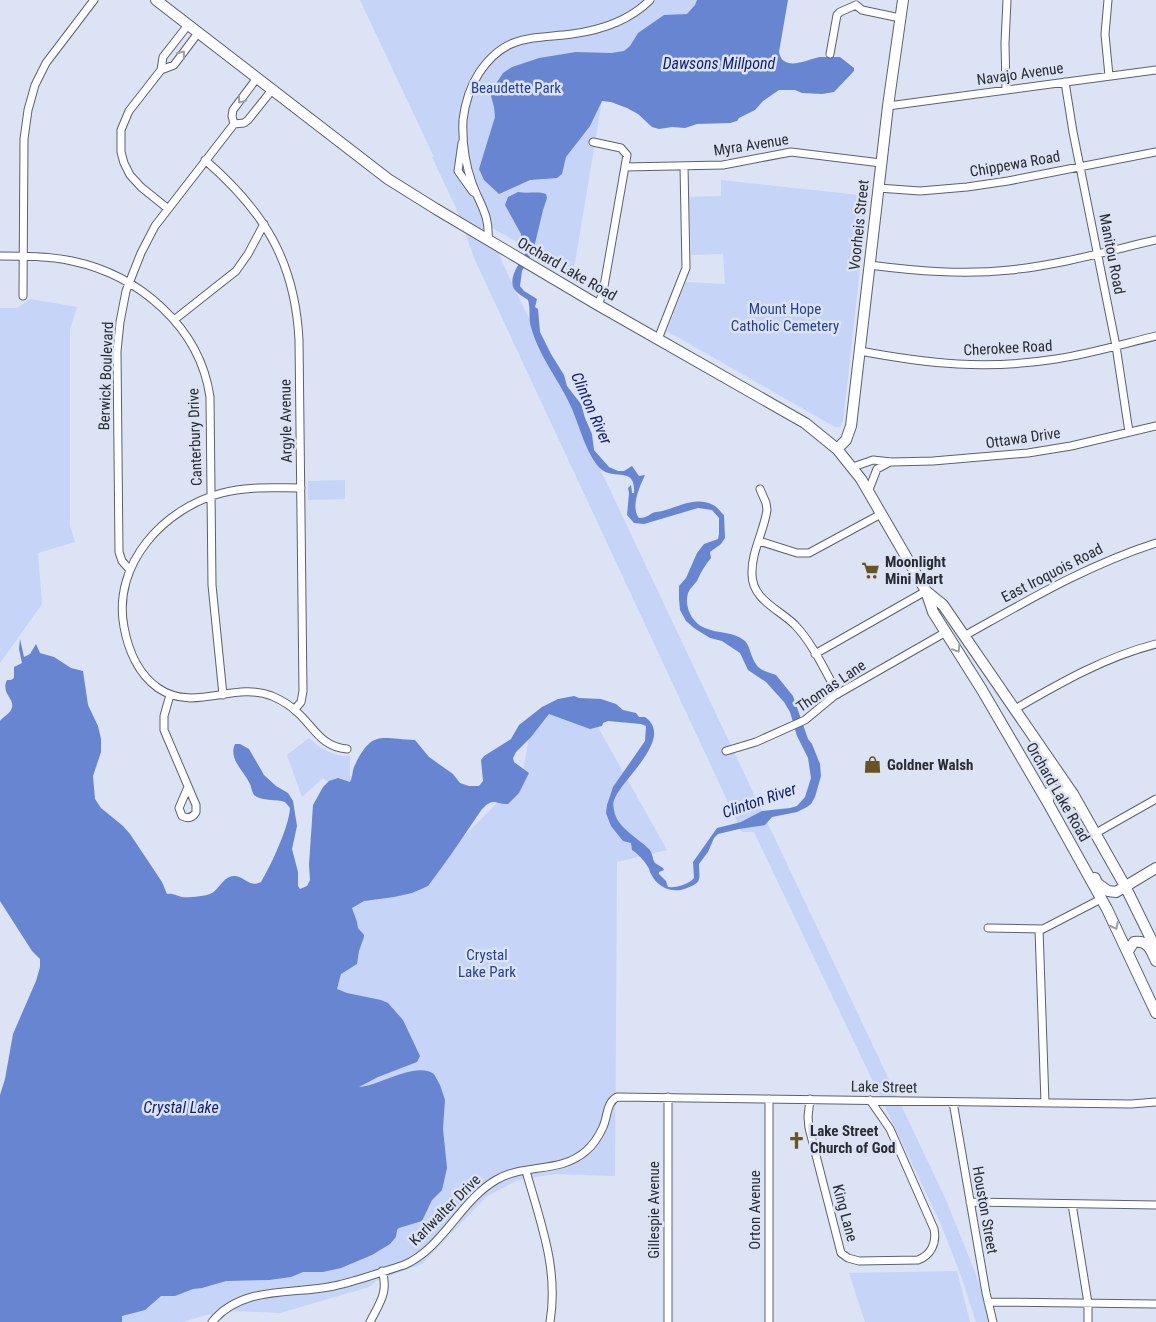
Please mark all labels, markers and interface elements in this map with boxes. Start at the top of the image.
one-way arrow [176,51,184,60]
water label: Dawsons Millpond [663,54,776,73]
street label: Navajo Avenue [975,59,1065,89]
park label: Beaudette Park [471,79,561,97]
one-way arrow [238,94,246,103]
street label: Myra Avenue [712,130,790,160]
street label: Chippewa Road [968,147,1062,181]
street label: Voorheis Street [845,179,873,271]
street label: Manitou Road [1095,212,1129,296]
street label: Orchard Lake Road [514,233,620,305]
park label: Mount Hope Catholic Cemetery [731,300,839,335]
street label: Berwick Boulevard [95,321,117,431]
street label: Cherokee Road [963,337,1053,359]
water label: Clinton River [567,369,616,448]
street label: Argyle Avenue [276,379,296,463]
street label: Canterbury Drive [184,388,206,486]
street label: Ottawa Drive [984,424,1062,452]
street label: East Iroquois Road [998,540,1106,606]
place label: Moonlight Mini Mart [885,553,946,588]
supermarket icon: Moonlight Mini Mart [861,561,881,581]
one-way arrow [950,644,960,653]
street label: Thomas Lane [793,656,869,716]
street label: Orchard Lake Road [1022,739,1094,845]
shop icon: Goldner Walsh [863,755,883,775]
place label: Goldner Walsh [887,756,973,774]
water label: Clinton River [720,779,800,822]
one-way arrow [1109,920,1119,929]
park label: Crystal Lake Park [458,946,516,981]
street label: Lake Street [851,1077,917,1097]
water label: Crystal Lake [143,1098,219,1117]
place label: Lake Street Church of God [810,1122,895,1157]
church icon: Lake Street Church of God [786,1130,806,1150]
street label: Gillespie Avenue [645,1161,663,1259]
street label: Houston Street [968,1165,1002,1255]
street label: Orton Avenue [746,1170,764,1250]
street label: Karlwalter Drive [406,1171,484,1249]
street label: King Lane [829,1182,861,1244]

